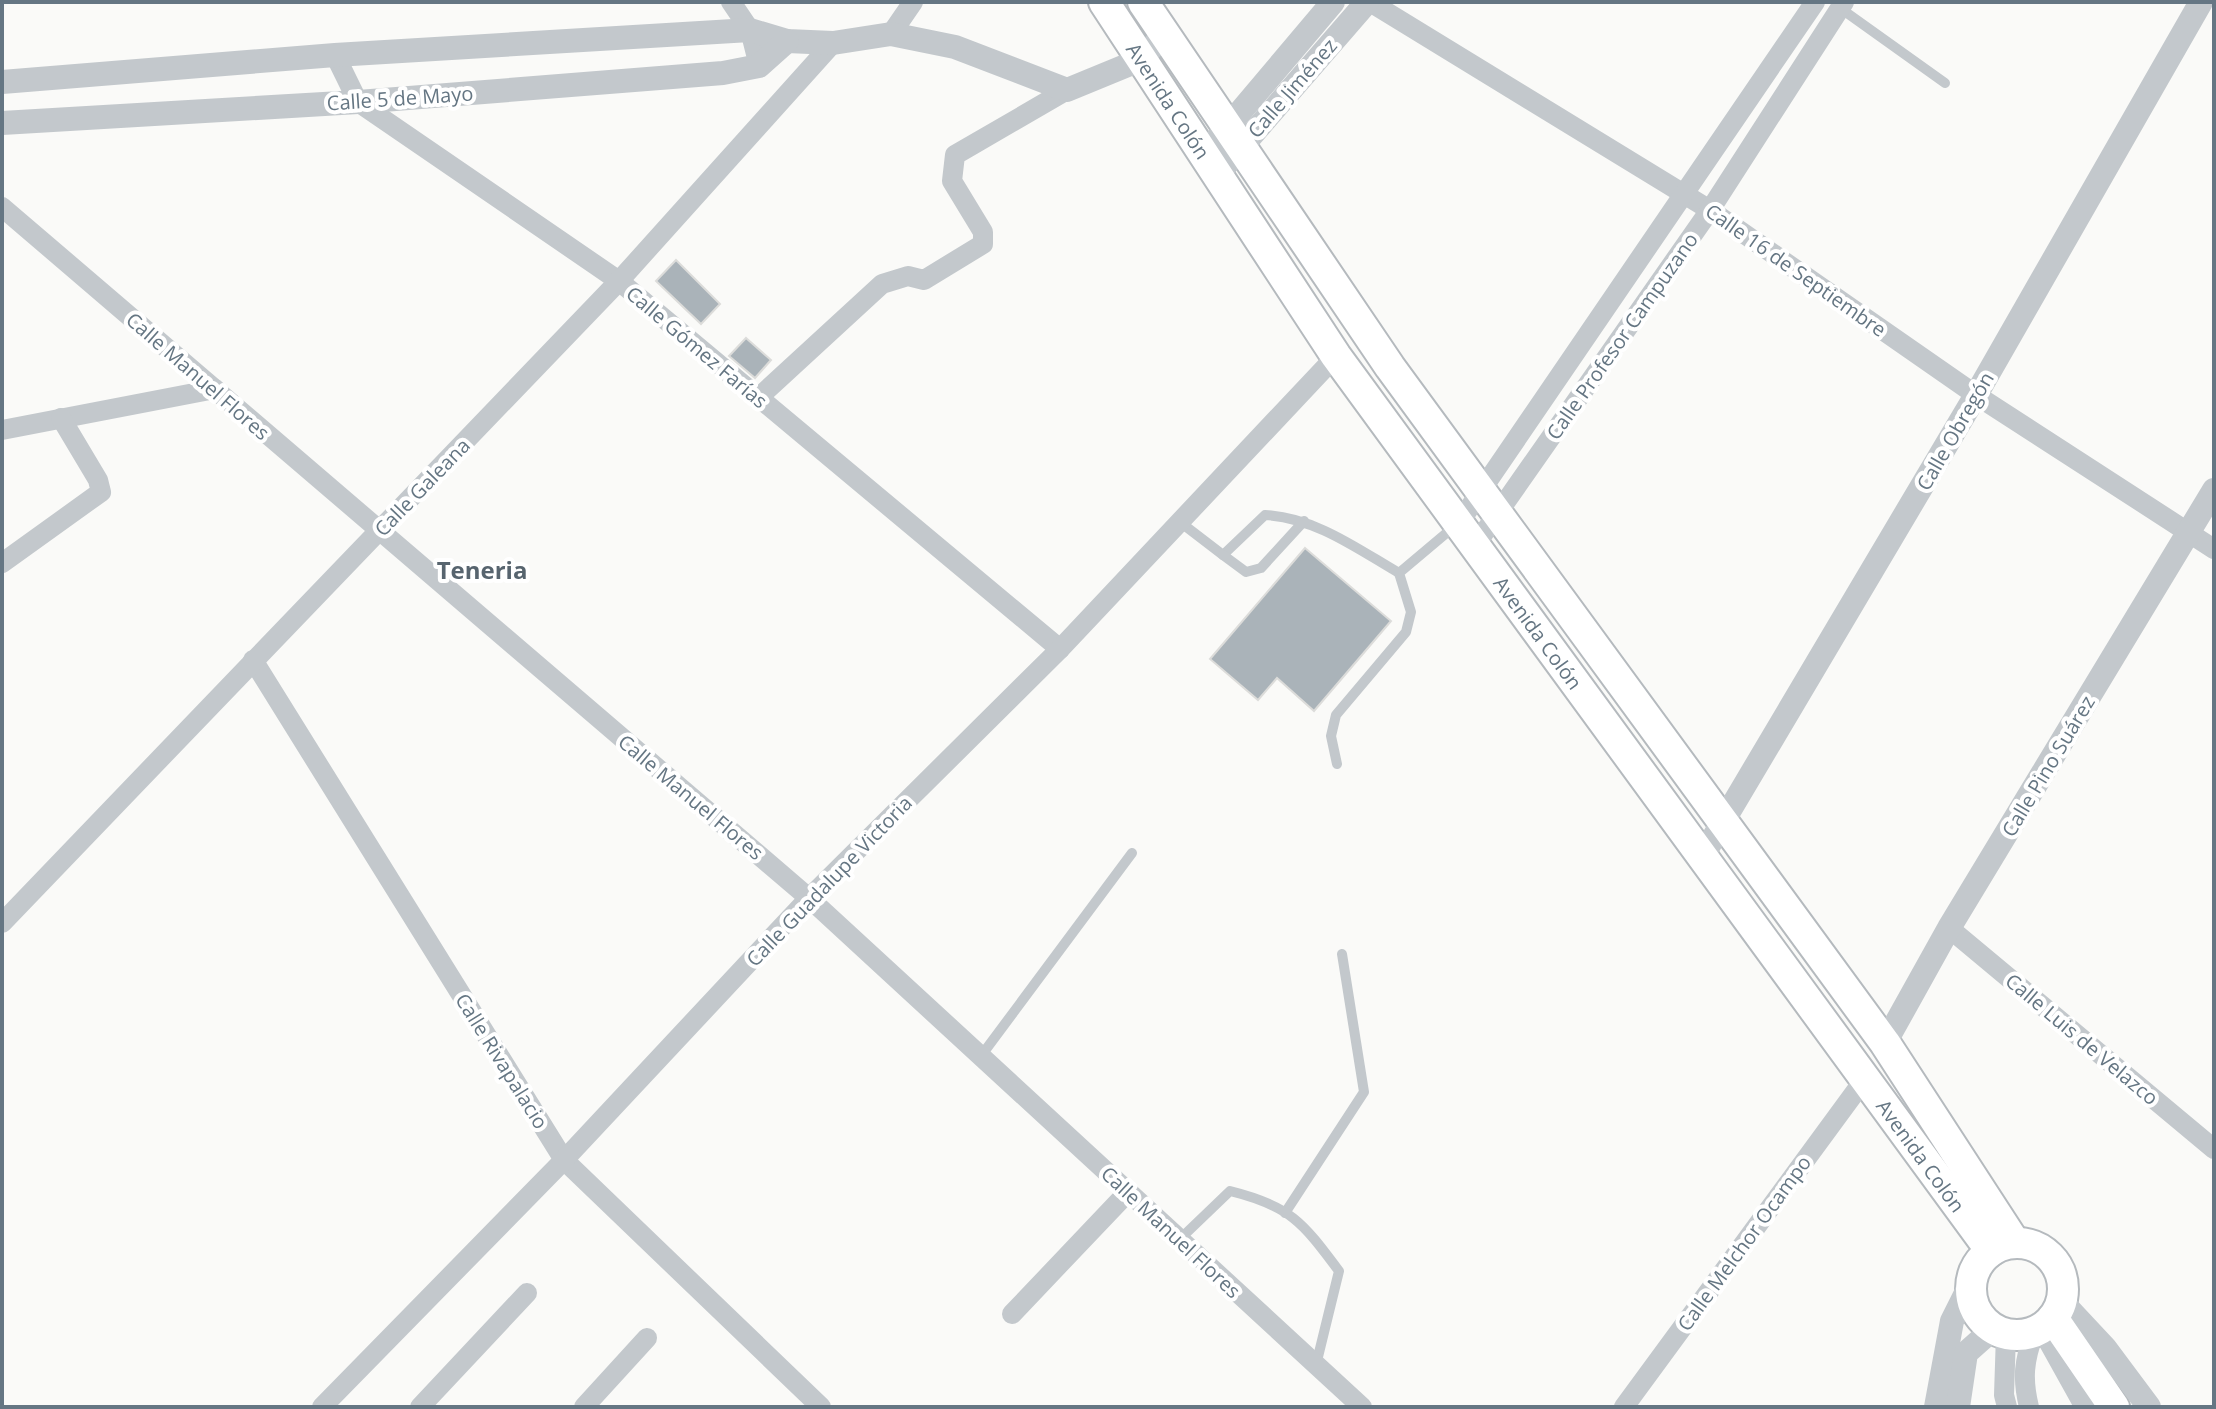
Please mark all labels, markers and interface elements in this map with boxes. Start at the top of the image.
street label: Calle Jiménez [1241,33,1343,143]
street label: Avenida Colón [1121,37,1217,164]
street label: Calle 5 de Mayo [326,79,474,117]
street label: Calle 16 de Septiembre [1700,197,1892,343]
street label: Calle Profesor Campuzano [1540,227,1704,445]
street label: Calle Gómez Farías [621,280,773,414]
street label: Calle Manuel Flores [121,306,275,446]
street label: Calle Obregón [1910,367,2000,495]
street label: Calle Galeana [368,432,476,542]
district label: Teneria [437,553,527,586]
street label: Avenida Colón [1488,571,1589,695]
street label: Calle Pino Suárez [1995,691,2101,841]
street label: Calle Manuel Flores [613,728,769,866]
street label: Calle Guadalupe Victoria [740,790,918,972]
street label: Calle Luis de Velazco [2000,967,2164,1111]
street label: Calle Rivapalacio [450,988,554,1134]
street label: Avenida Colón [1871,1094,1972,1217]
street label: Calle Melchor Ocampo [1671,1150,1817,1336]
street label: Calle Manuel Flores [1095,1160,1247,1304]

